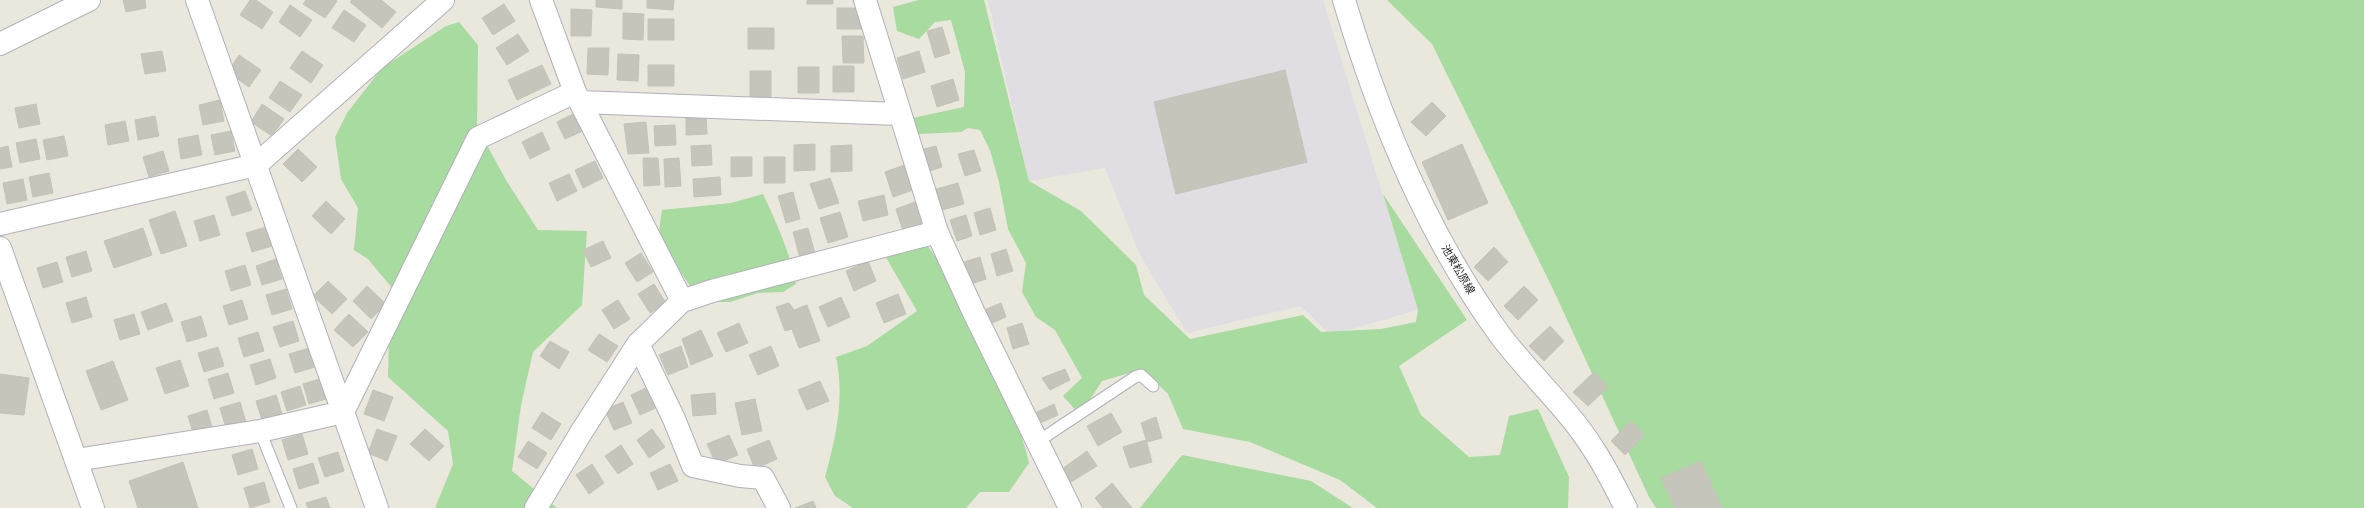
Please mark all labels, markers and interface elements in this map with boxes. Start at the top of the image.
street label: 池東松原線 [1440,242,1478,296]

